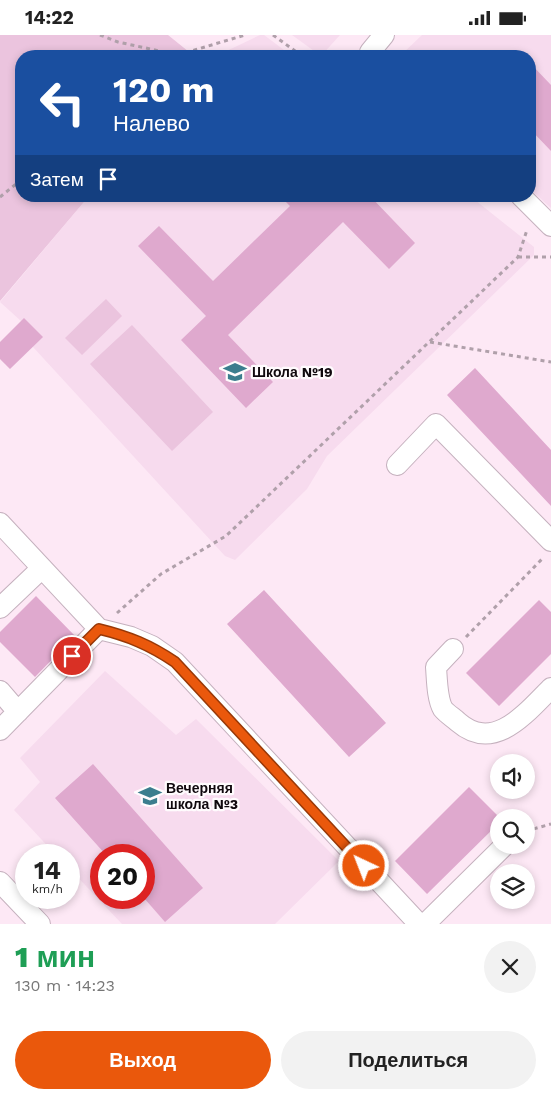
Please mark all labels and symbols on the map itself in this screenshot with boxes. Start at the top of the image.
school or university icon: Школа №19 [222,359,248,385]
place label: Школа №19 [252,364,333,380]
pin [51,635,93,677]
place label: Вечерняя школа №3 [166,780,238,812]
school or university icon: Вечерняя школа №3 [137,783,163,809]
position arrow [337,839,389,891]
speed limit sign: 20 [90,844,155,909]

